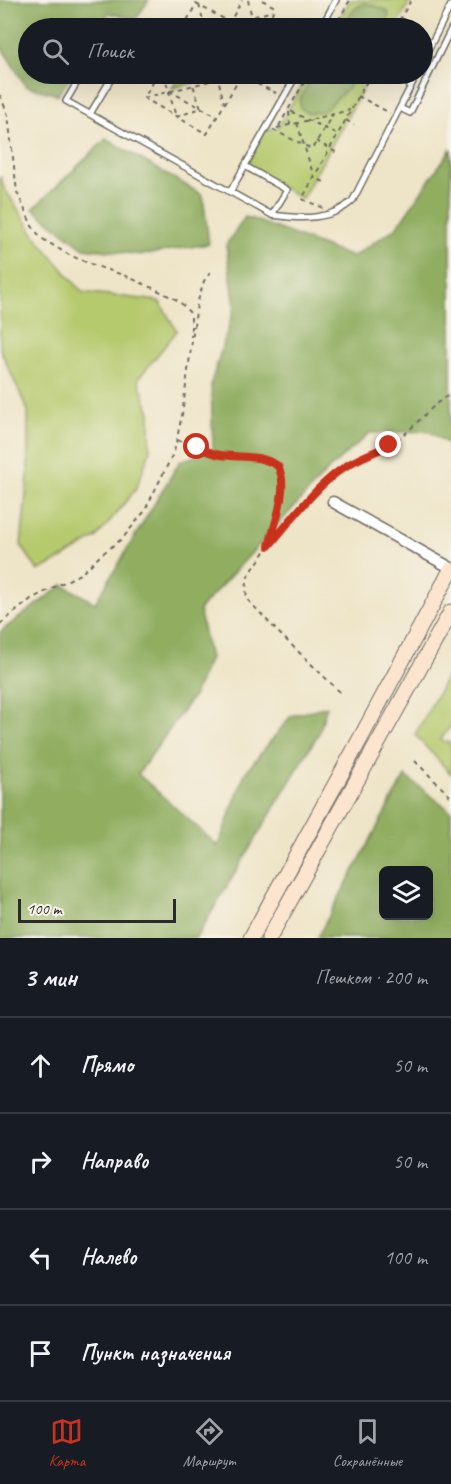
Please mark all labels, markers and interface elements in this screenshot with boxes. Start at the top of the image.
search box [18,18,433,84]
icon: search [39,35,72,68]
text: Поиск [87,37,133,65]
route end [375,431,401,457]
route start [183,433,209,459]
map controls [379,866,433,920]
button: layers [379,866,433,920]
scale bar [18,896,176,924]
text: 100 m [27,899,61,919]
text: 3 мин [24,961,77,994]
text: Пешком · 200 m [315,965,427,990]
icon: ahead [24,1049,57,1082]
text: Прямо [81,1051,133,1079]
text: 50 m [393,1053,427,1078]
icon: right [24,1145,57,1178]
text: Направо [81,1147,148,1175]
text: 50 m [393,1149,427,1174]
icon: left [24,1241,57,1274]
text: Налево [81,1243,137,1271]
text: 100 m [384,1245,427,1270]
icon: arrive [24,1337,57,1370]
text: Пункт назначения [81,1339,230,1367]
tab: Карта [49,1415,85,1471]
tab: Маршрут [183,1415,235,1471]
tab: Сохранённые [333,1415,402,1471]

